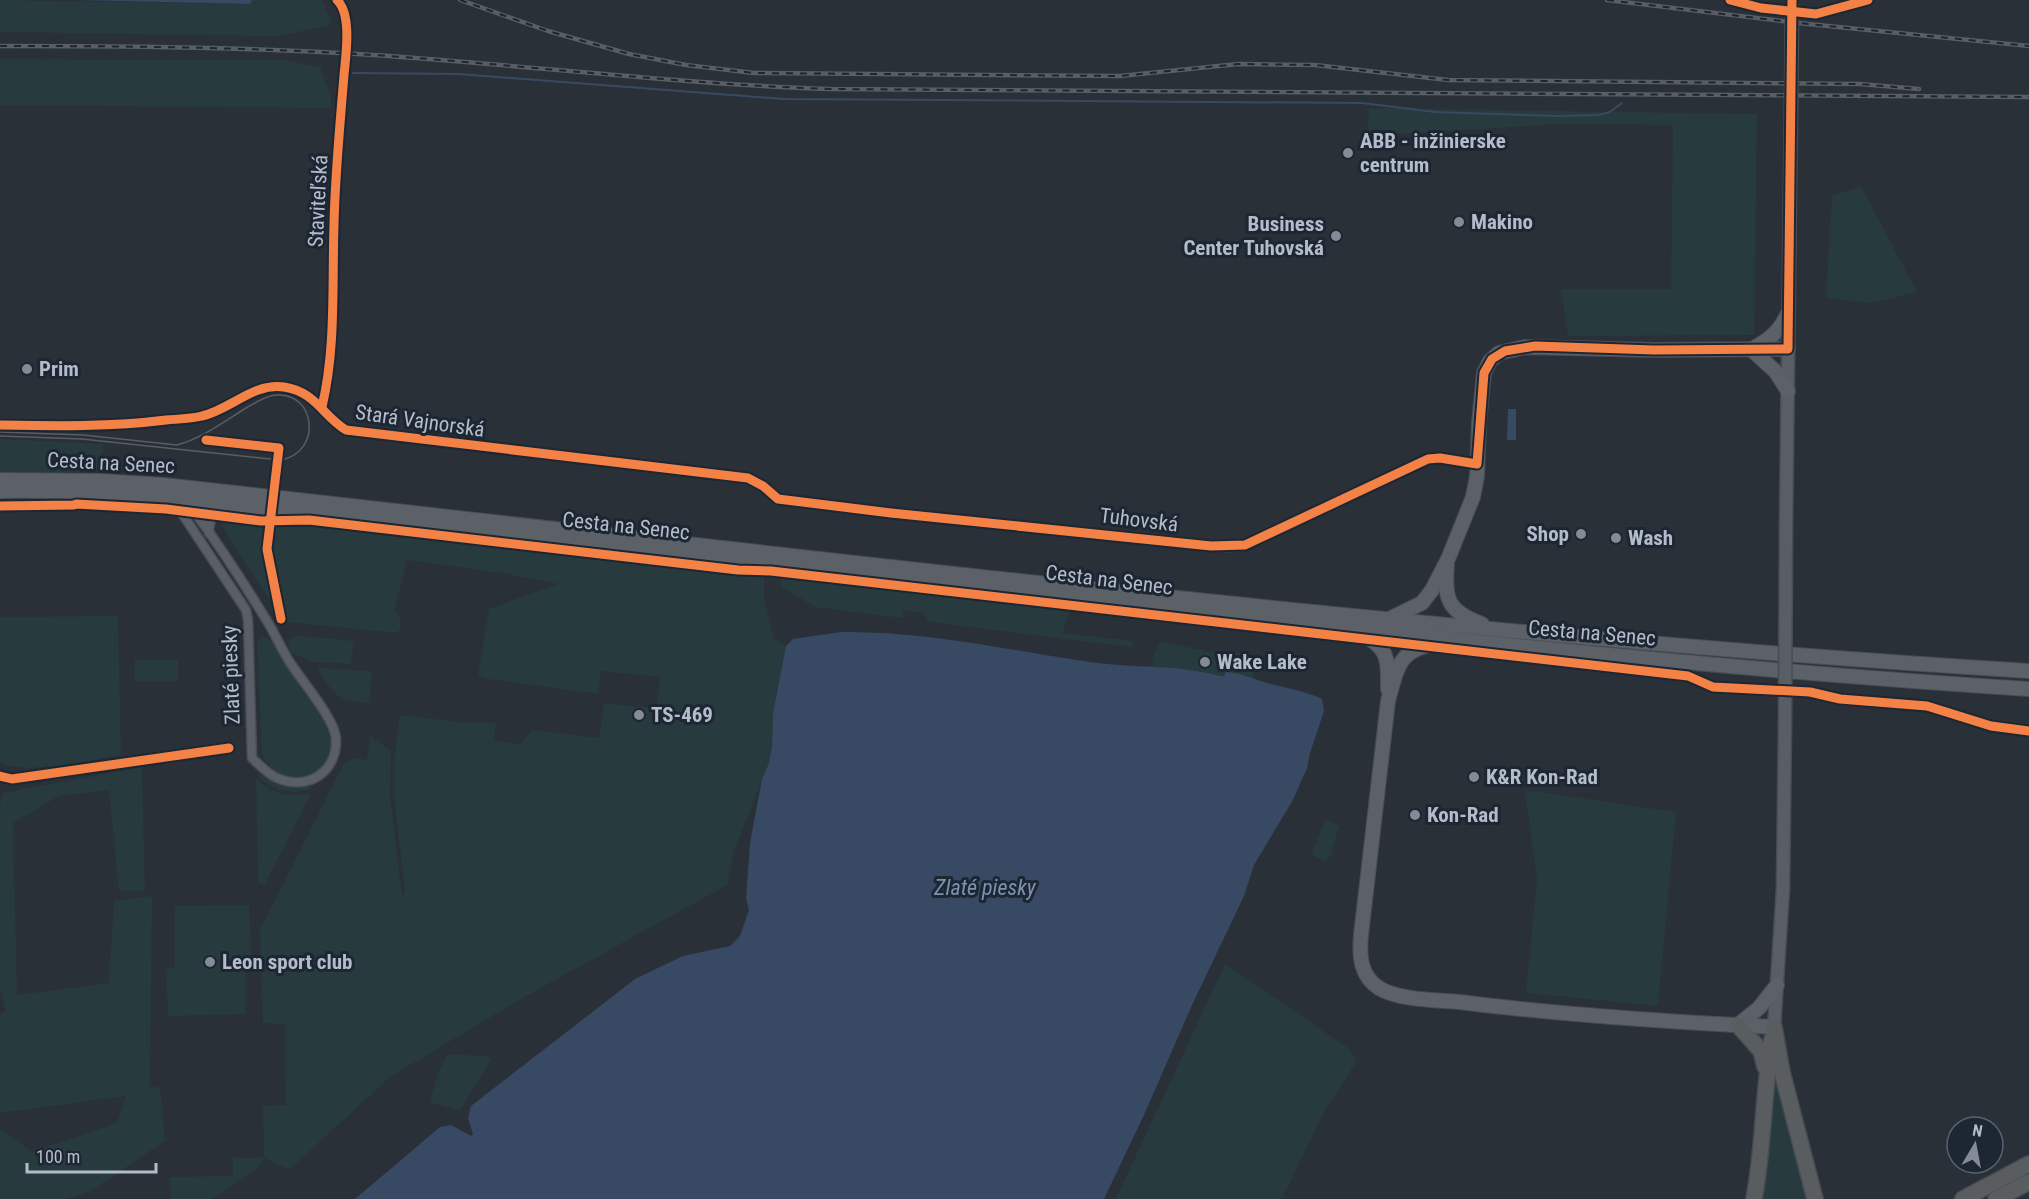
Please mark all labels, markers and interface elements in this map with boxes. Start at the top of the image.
place label: ABB - inžinierske centrum [1360,129,1506,177]
marker: ABB - inžinierske centrum [1341,146,1355,160]
street label: Staviteľská [304,154,332,248]
place label: Makino [1471,210,1533,234]
place label: Business Center Tuhovská [1183,212,1324,260]
marker: Makino [1452,215,1466,229]
marker: Business Center Tuhovská [1329,229,1343,243]
place label: Prim [39,357,79,381]
marker: Prim [20,362,34,376]
street label: Stará Vajnorská [354,400,486,442]
street label: Cesta na Senec [46,448,176,478]
street label: Tuhovská [1098,503,1180,537]
street label: Cesta na Senec [561,507,691,545]
place label: Shop [1526,522,1569,546]
place label: Wash [1628,526,1673,550]
marker: Shop [1574,527,1588,541]
marker: Wash [1609,531,1623,545]
street label: Cesta na Senec [1044,560,1174,600]
street label: Cesta na Senec [1527,615,1657,651]
street label: Zlaté piesky [217,625,245,725]
place label: Wake Lake [1217,650,1307,674]
marker: Wake Lake [1198,655,1212,669]
place label: TS-469 [651,703,713,727]
marker: TS-469 [632,708,646,722]
place label: K&R Kon-Rad [1486,765,1598,789]
marker: K&R Kon-Rad [1467,770,1481,784]
place label: Kon-Rad [1427,803,1499,827]
marker: Kon-Rad [1408,808,1422,822]
water label: Zlaté piesky [933,875,1037,900]
place label: Leon sport club [222,950,353,974]
marker: Leon sport club [203,955,217,969]
north arrow [1945,1115,2005,1175]
text: N [1971,1121,1984,1141]
scale bar [27,1136,156,1174]
text: 100 m [36,1146,80,1167]

